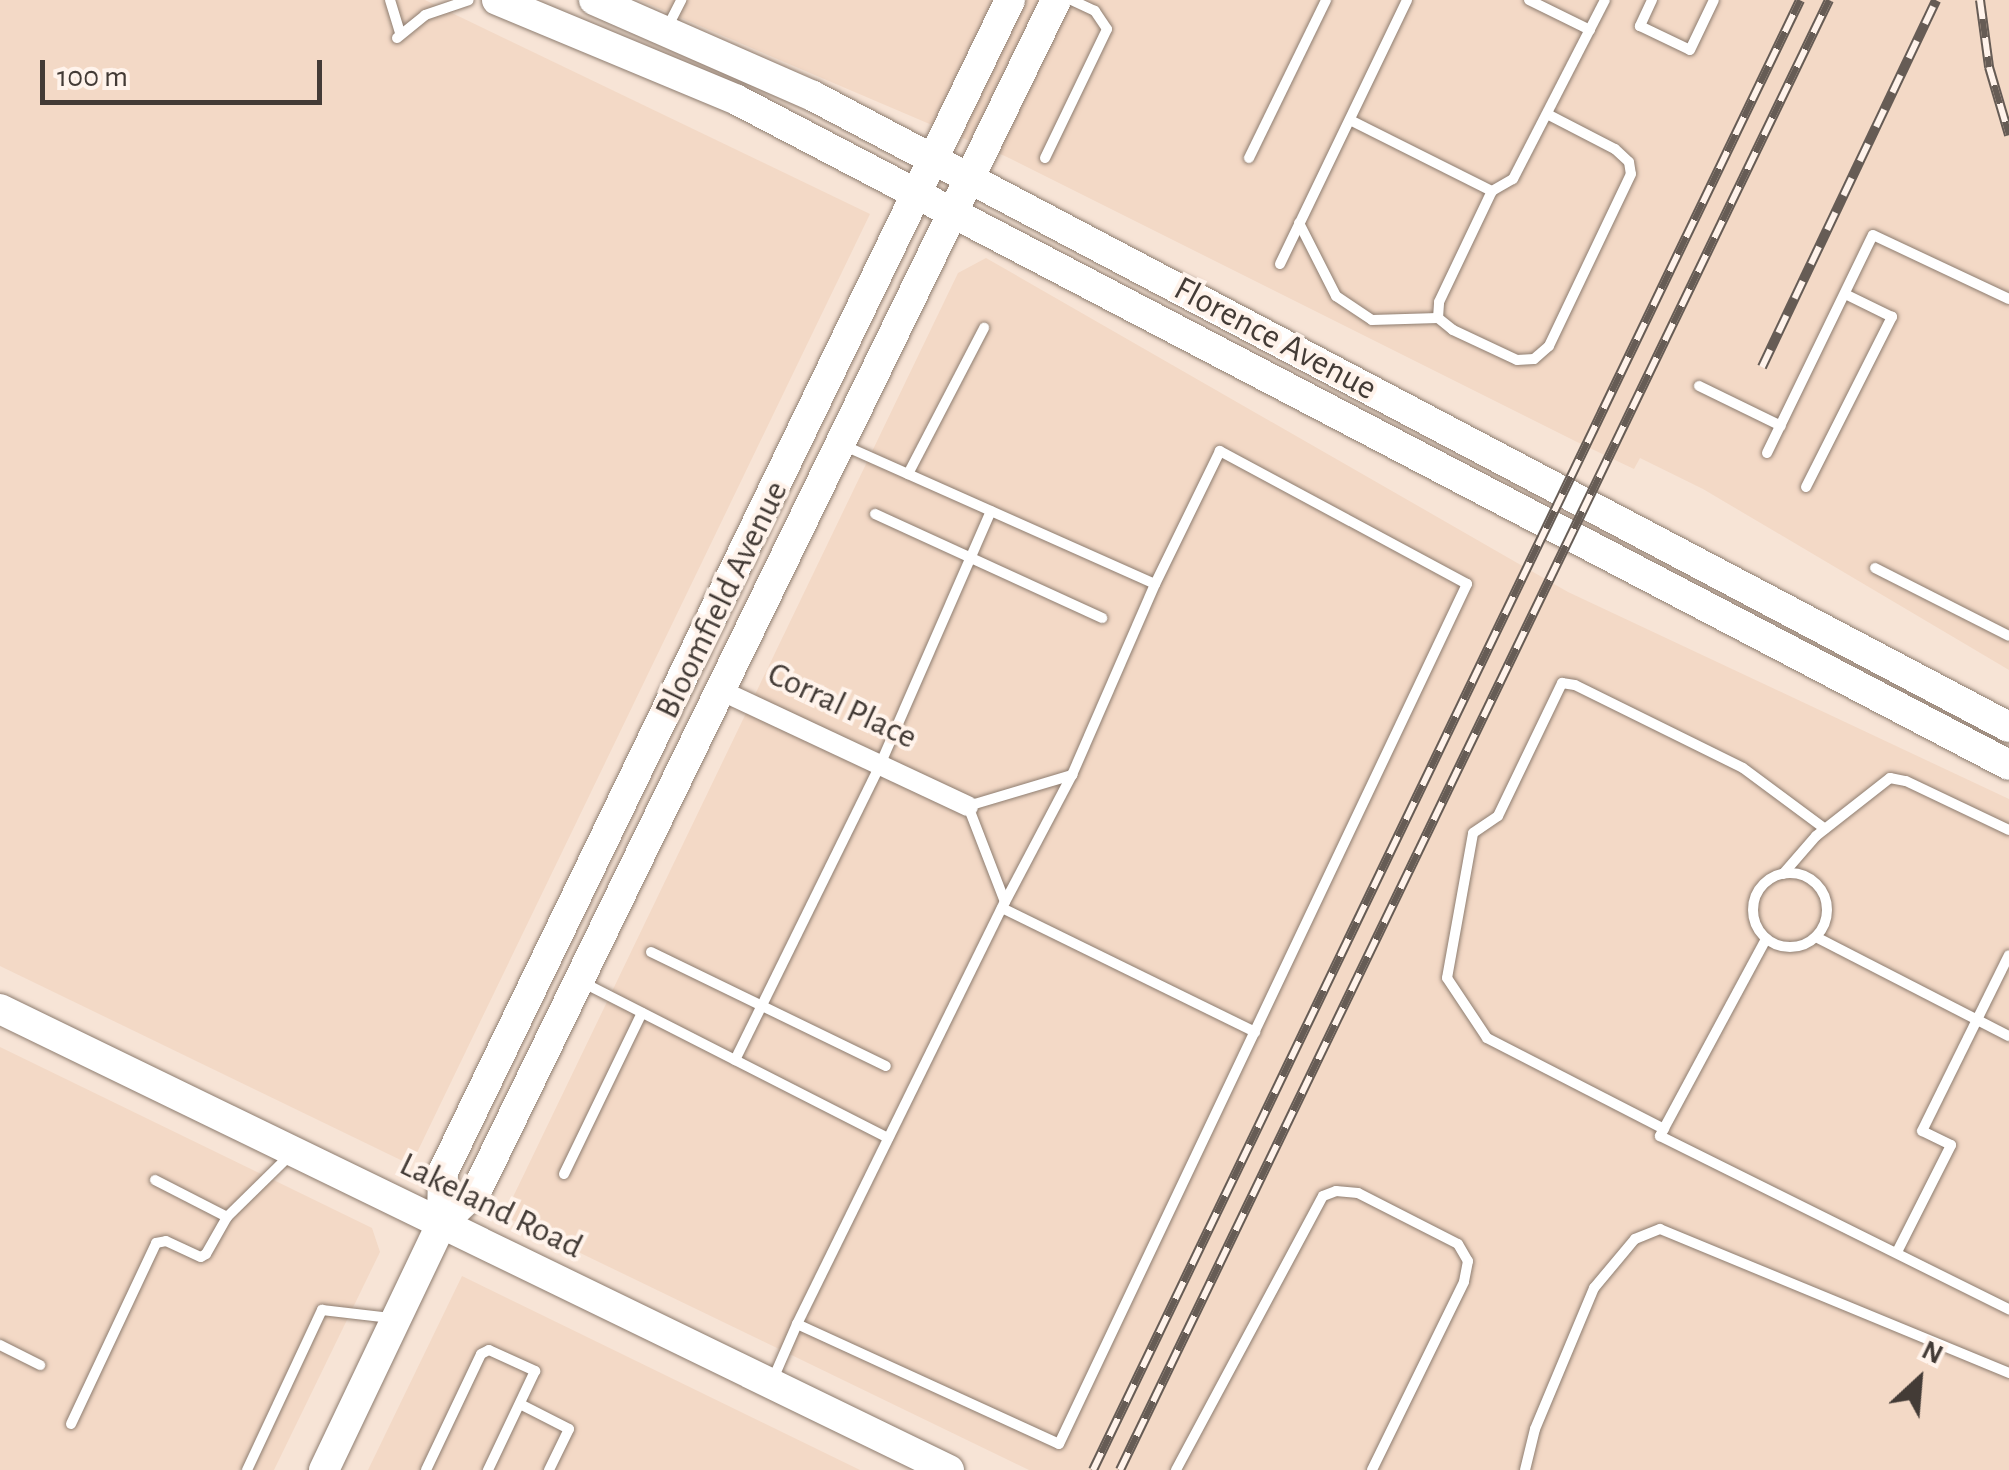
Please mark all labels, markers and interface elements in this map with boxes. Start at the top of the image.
scale bar [45,40,328,102]
text: 100 m [57,62,128,92]
street label: Florence Avenue [1166,268,1384,410]
street label: Bloomfield Avenue [646,474,798,726]
street label: Corral Place [761,653,923,759]
street label: Lakeland Road [393,1144,589,1268]
north arrow [1869,1330,1969,1430]
text: N [1917,1336,1947,1370]

